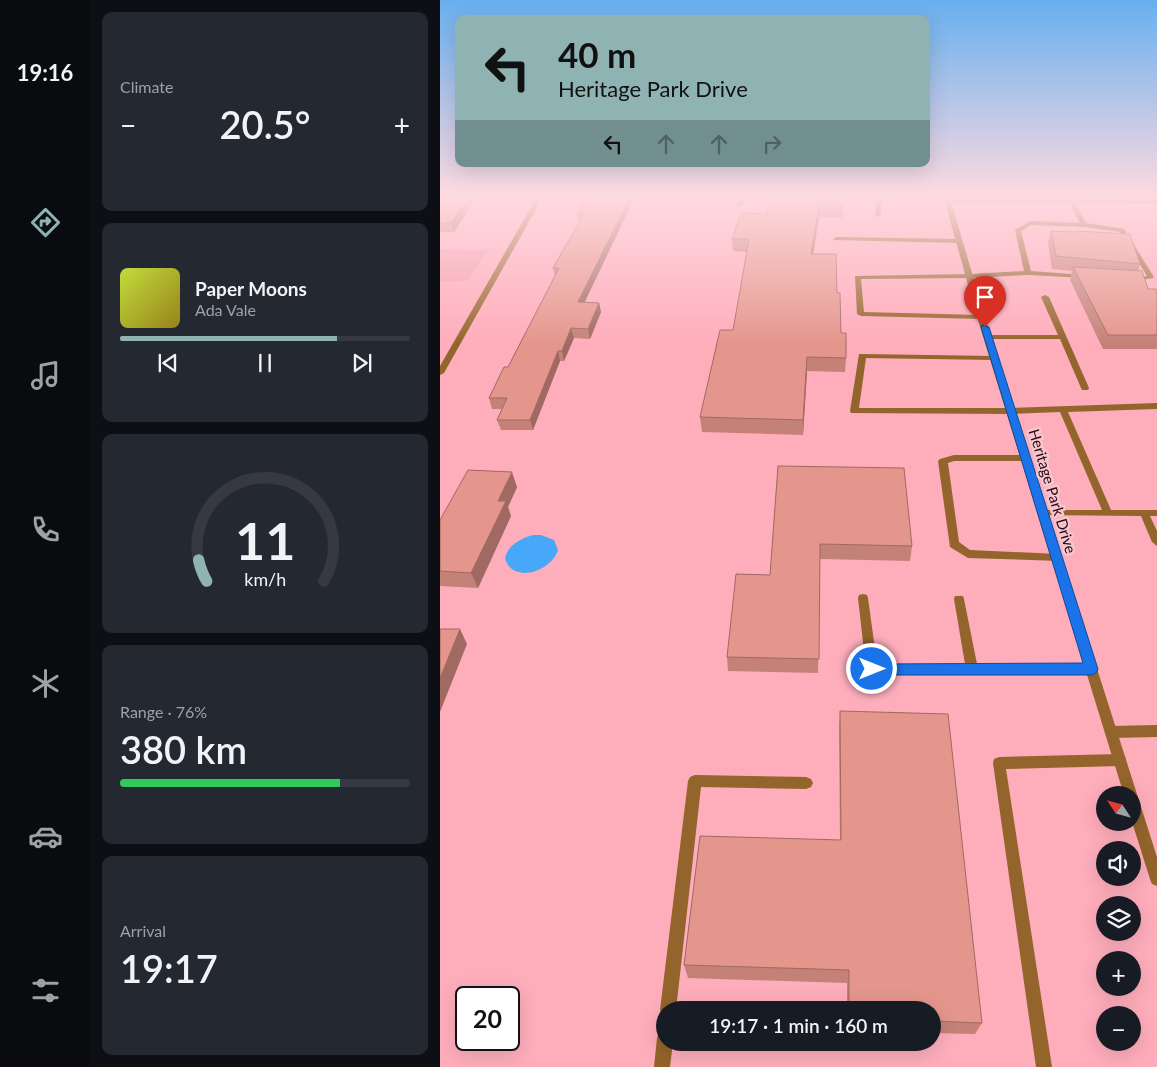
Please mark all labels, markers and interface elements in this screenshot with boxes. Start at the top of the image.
text: 40 m [558,33,636,75]
icon: left [475,35,540,100]
text: 19:16 [17,59,73,86]
text: Heritage Park Drive [558,75,748,102]
text: Climate [120,77,173,96]
text: 20.5° [220,101,310,147]
text: − [120,108,136,142]
text: + [394,108,410,142]
icon: left [599,130,627,158]
icon: ahead [652,130,680,158]
icon: ahead [705,130,733,158]
icon: right [758,130,786,158]
icon: directions [28,205,63,240]
pin [964,276,1006,327]
text: Paper Moons [195,277,307,300]
icon: arrive [971,283,999,311]
text: Ada Vale [195,300,256,319]
icon: previous [154,349,182,377]
icon: pause [251,349,279,377]
icon: next [348,349,376,377]
icon: music [28,358,63,393]
street label: Heritage Park Drive [1025,427,1081,556]
text: 11 [235,509,295,571]
icon: phone [28,512,63,547]
text: km/h [244,568,286,590]
position arrow [845,642,897,694]
icon: climate [28,666,63,701]
text: Range · 76% [120,702,207,721]
text: 380 km [120,726,247,772]
north arrow [1096,786,1141,831]
map controls [1096,786,1141,1051]
icon: car [28,819,63,854]
button: sound [1096,841,1141,886]
button: layers [1096,896,1141,941]
text: Arrival [120,921,166,940]
text: 19:17 [120,945,218,991]
button: + [1096,951,1141,996]
icon: filters [28,973,63,1008]
speed limit sign: 20 [455,986,520,1051]
button: − [1096,1006,1141,1051]
text: 19:17 · 1 min · 160 m [709,1014,888,1037]

